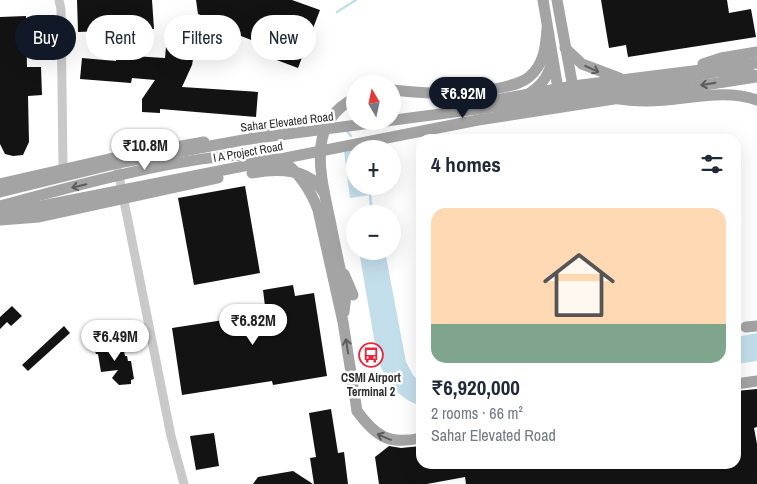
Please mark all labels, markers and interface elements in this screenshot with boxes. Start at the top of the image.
chip: Buy [15,15,76,60]
chip: Rent [86,15,154,60]
chip: Filters [164,15,241,60]
chip: New [251,15,316,60]
one-way arrow [584,64,599,74]
north arrow [346,75,401,130]
map controls [346,75,401,260]
pin: ₹6.92M [422,76,504,119]
one-way arrow [700,79,716,89]
text: ₹6.92M [440,82,486,104]
street label: Sahar Elevated Road [240,108,334,136]
pin: ₹10.8M [104,128,186,171]
text: ₹10.8M [122,134,168,156]
street label: I A Project Road [212,138,284,166]
button: + [346,140,401,195]
text: 4 homes [431,150,501,179]
icon: filters [698,150,726,178]
one-way arrow [71,182,87,191]
button: − [346,205,401,260]
icon: home [534,240,624,330]
pin: ₹6.82M [212,304,294,346]
text: ₹6.82M [230,309,276,331]
pin: ₹6.49M [74,320,156,362]
text: ₹6.49M [92,325,138,347]
one-way arrow [341,338,351,354]
bus stop icon: CSMI Airport Terminal 2 [358,342,384,368]
place label: CSMI Airport Terminal 2 [341,370,402,400]
text: ₹6,920,000 [431,373,520,402]
text: 2 rooms · 66 m² [431,402,523,424]
text: Sahar Elevated Road [431,424,556,446]
one-way arrow [377,431,392,441]

